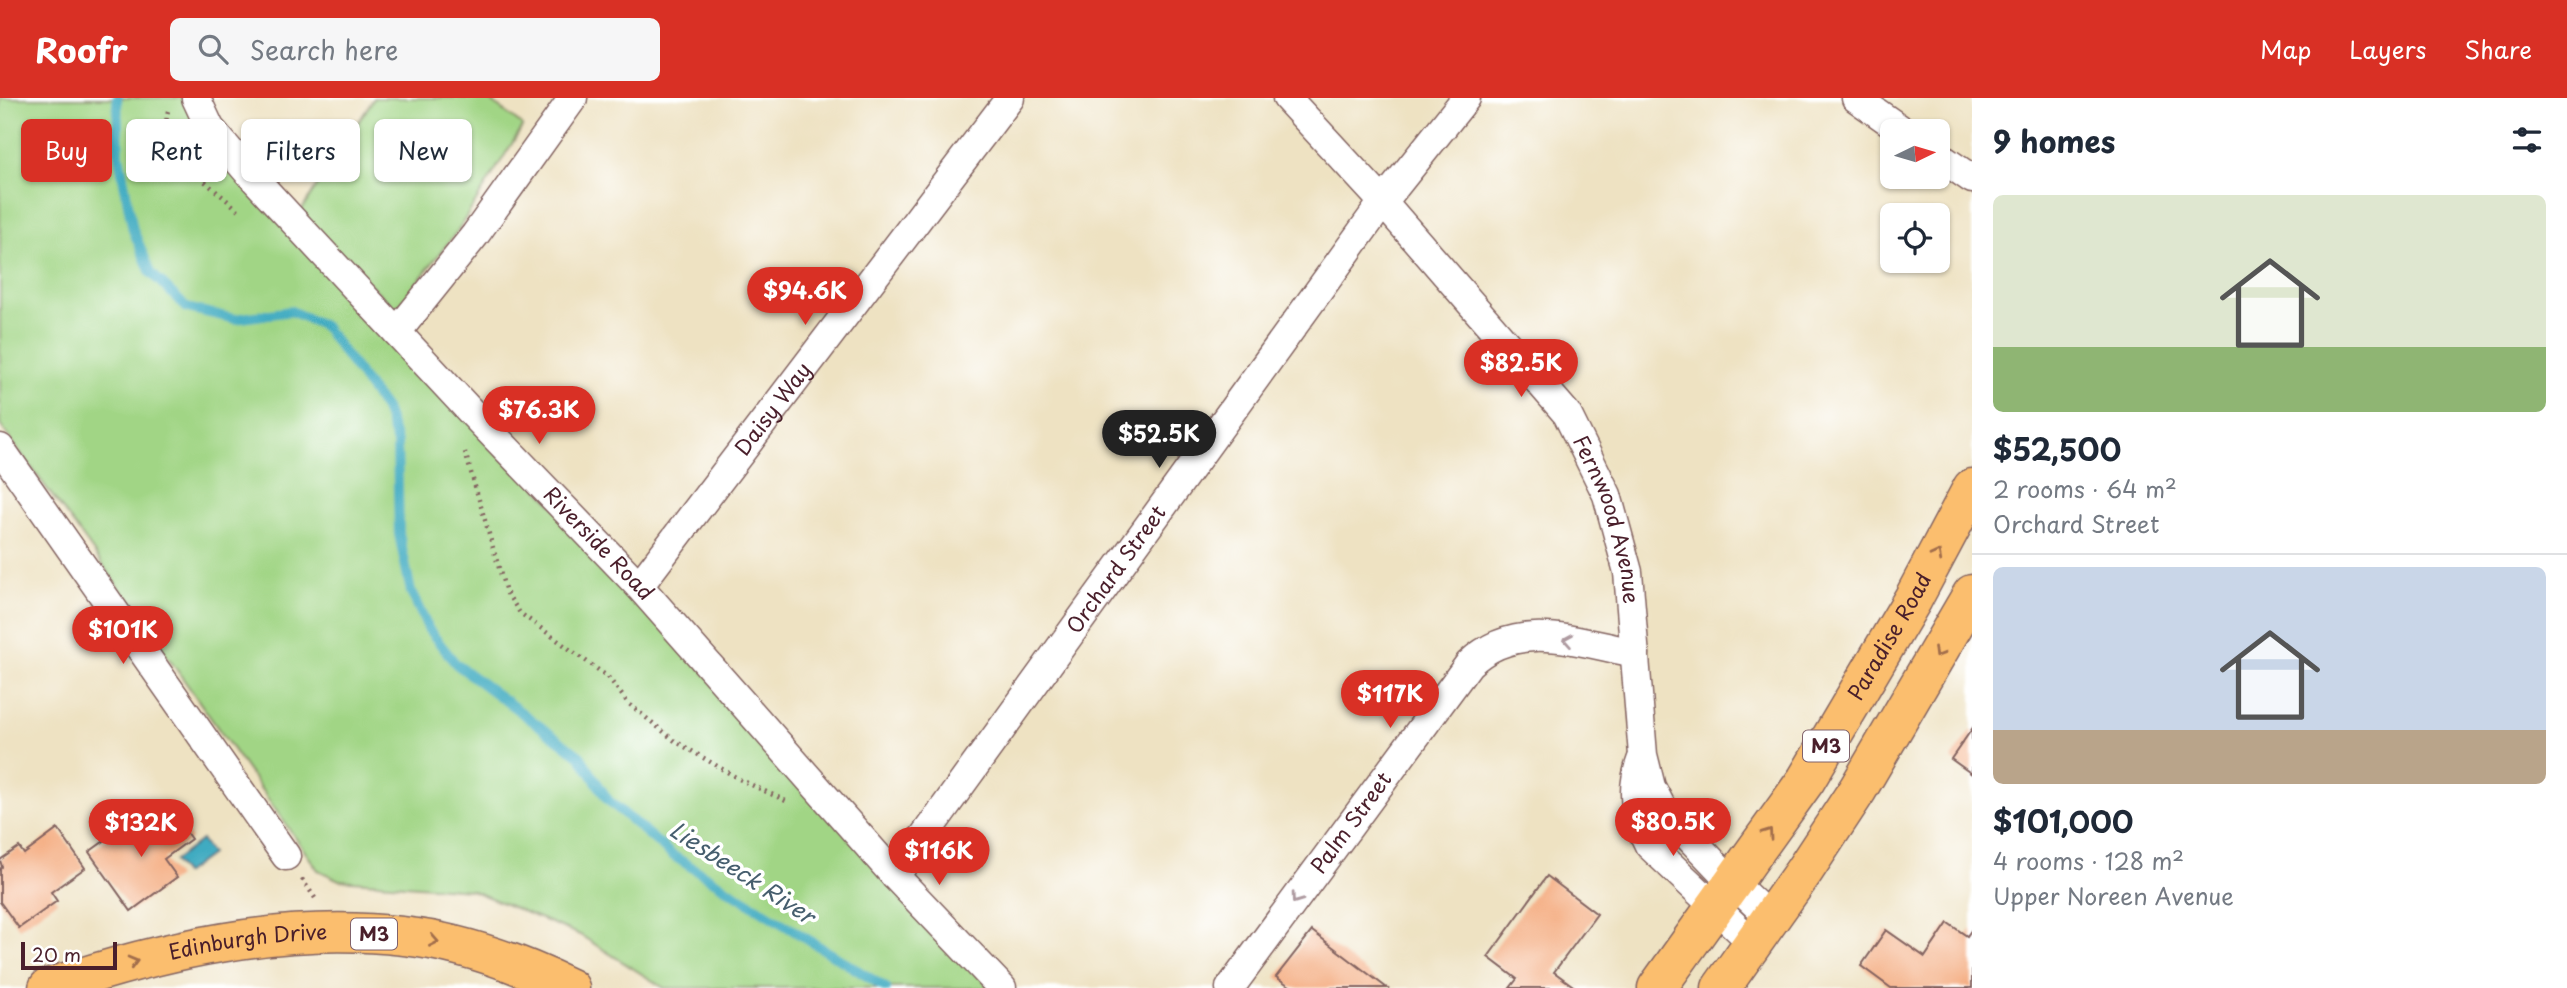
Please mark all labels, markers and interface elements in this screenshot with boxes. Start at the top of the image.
search box [170,18,660,81]
text: Roofr [35,24,128,74]
icon: search [194,30,232,68]
text: Search here [250,30,398,69]
text: Map [2260,31,2311,67]
text: Layers [2349,31,2426,67]
text: Share [2464,31,2532,67]
text: 9 homes [1993,118,2115,163]
chip: Buy [21,119,112,182]
chip: Rent [126,119,227,182]
chip: Filters [241,119,360,182]
chip: New [374,119,472,182]
north arrow [1880,119,1950,189]
map controls [1880,119,1950,273]
icon: filters [2508,121,2546,159]
button: locate [1880,203,1950,273]
icon: home [2207,240,2333,366]
pin: $94.6K [748,268,862,327]
text: $94.6K [763,272,847,307]
pin: $82.5K [1464,340,1578,399]
text: $82.5K [1480,344,1562,379]
street label: Daisy Way [726,355,818,462]
pin: $76.3K [482,386,596,446]
text: $76.3K [498,391,580,426]
pin: $52.5K [1102,410,1216,470]
text: $52.5K [1118,415,1200,450]
text: $52,500 [1993,426,2122,471]
street label: Fernwood Avenue [1566,429,1649,605]
text: 2 rooms · 64 m² [1993,471,2177,506]
street label: Riverside Road [537,478,662,607]
street label: Orchard Street [1058,498,1173,640]
text: Orchard Street [1993,506,2159,541]
one-way arrow [1928,550,1942,562]
street label: Paradise Road [1839,566,1938,706]
pin: $101K [74,606,172,666]
text: $101K [88,611,158,646]
icon: home [2207,612,2333,738]
one-way arrow [1562,633,1574,648]
one-way arrow [1933,646,1946,658]
pin: $117K [1341,670,1439,730]
text: $117K [1357,675,1423,710]
road number: M3 [1803,730,1849,762]
street label: Palm Street [1302,764,1398,879]
pin: $80.5K [1616,798,1730,858]
text: $101,000 [1993,798,2134,843]
pin: $132K [92,800,190,859]
text: $80.5K [1631,803,1715,838]
text: $132K [105,804,177,839]
water label: Liesbeeck River [663,812,825,934]
pin: $116K [890,828,988,887]
one-way arrow [1760,828,1773,841]
text: $116K [905,832,973,867]
text: 4 rooms · 128 m² [1993,843,2184,878]
text: Upper Noreen Avenue [1993,878,2234,913]
one-way arrow [1291,891,1304,904]
street label: Edinburgh Drive [165,914,328,967]
road number: M3 [351,918,397,950]
one-way arrow [428,933,440,948]
scale bar [21,939,117,971]
text: 20 m [32,940,81,968]
one-way arrow [127,955,139,970]

